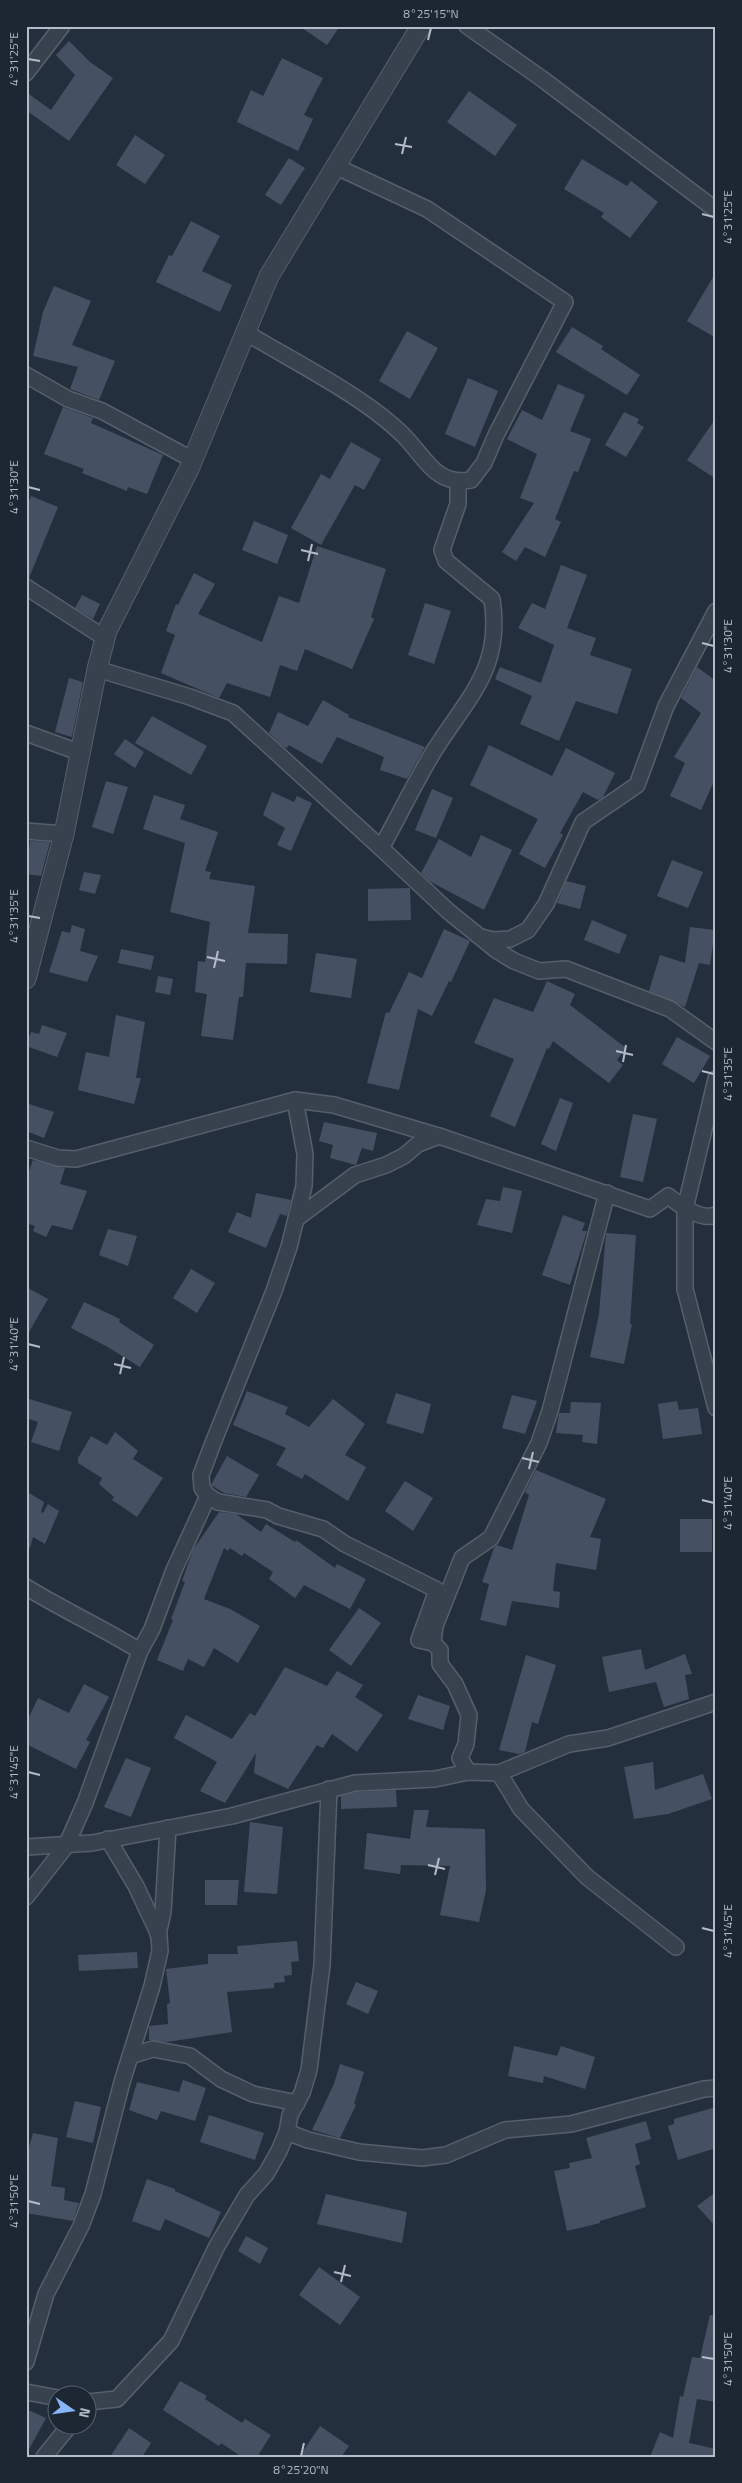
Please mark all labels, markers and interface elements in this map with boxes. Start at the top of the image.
text: 8°25'15"N [403,4,459,23]
text: 4°31'25"E [4,32,23,86]
text: 4°31'25"E [718,190,737,244]
text: 4°31'30"E [4,460,23,514]
text: 4°31'30"E [718,619,737,673]
text: 4°31'35"E [4,889,23,943]
text: 4°31'35"E [718,1047,737,1101]
text: 4°31'40"E [4,1317,23,1371]
text: 4°31'40"E [718,1476,737,1530]
text: 4°31'45"E [4,1745,23,1799]
text: 4°31'45"E [718,1904,737,1958]
text: 4°31'50"E [4,2174,23,2228]
text: 4°31'50"E [718,2332,737,2386]
north arrow [48,2386,98,2436]
text: N [74,2406,96,2420]
text: 8°25'20"N [273,2460,329,2479]

